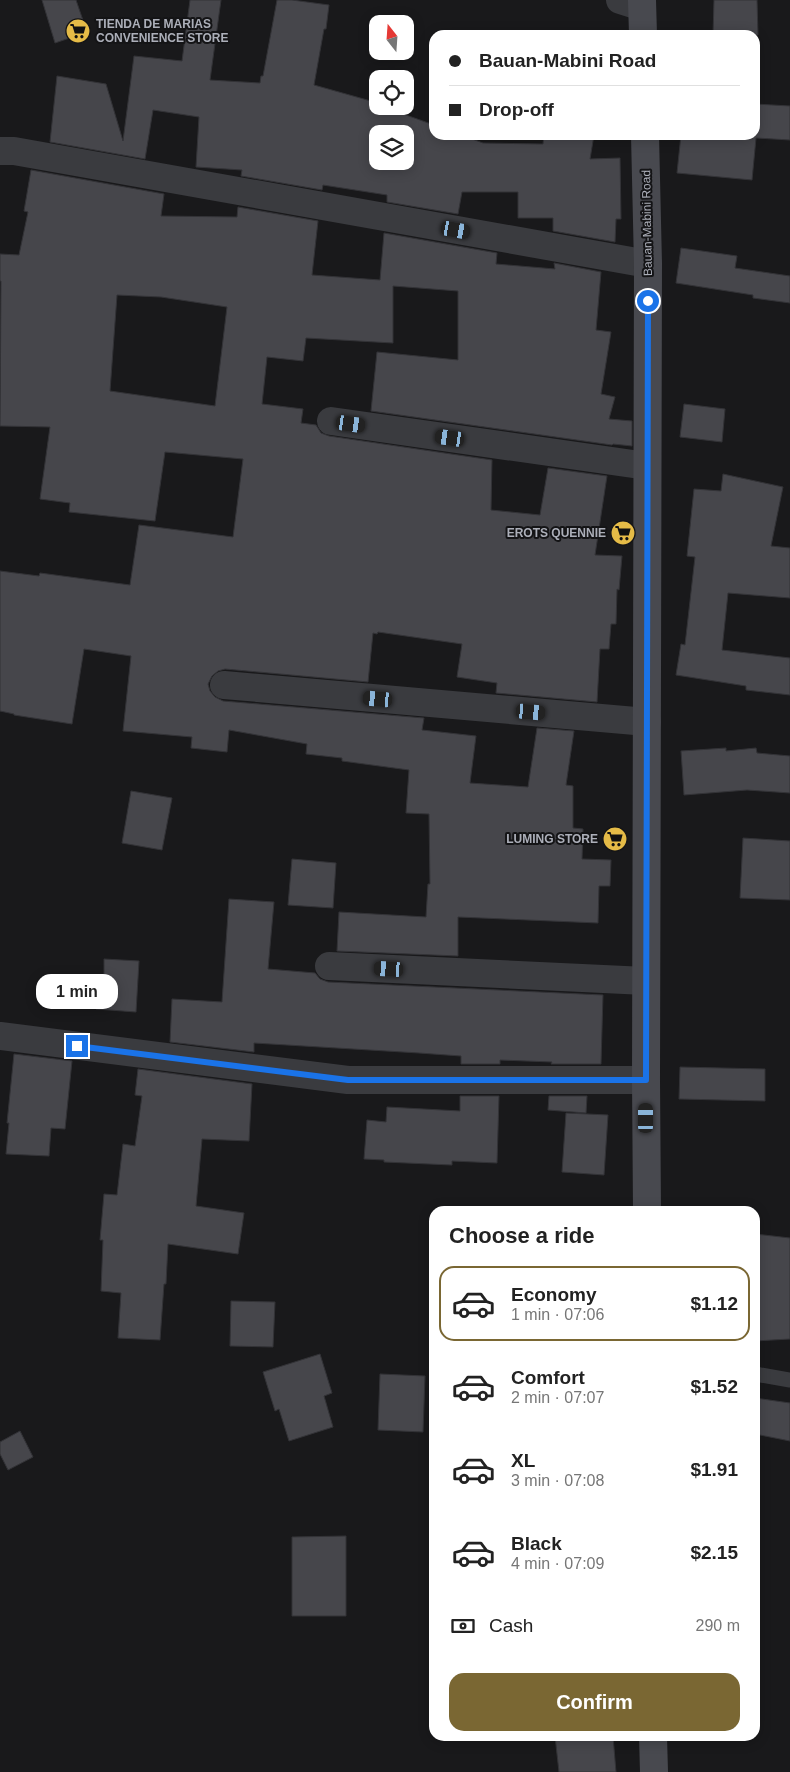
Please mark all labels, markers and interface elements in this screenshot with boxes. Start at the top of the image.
north arrow [369,15,414,60]
map controls [369,15,414,170]
place label: TIENDA DE MARIAS CONVENIENCE STORE [96,17,228,45]
supermarket icon: TIENDA DE MARIAS CONVENIENCE STORE [65,18,91,44]
text: Bauan-Mabini Road [479,50,656,71]
button: locate [369,70,414,115]
text: Drop-off [479,99,554,120]
button: layers [369,125,414,170]
street label: Bauan-Mabini Road [639,170,655,276]
car [439,220,472,240]
route start [637,290,659,312]
car [335,414,366,434]
car [434,428,465,448]
supermarket icon: EROTS QUENNIE [610,520,636,546]
place label: EROTS QUENNIE [507,526,606,540]
car [362,690,393,708]
car [515,703,546,721]
supermarket icon: LUMING STORE [602,826,628,852]
place label: LUMING STORE [506,832,598,846]
car [373,961,404,977]
callout: 1 min [36,974,118,1008]
text: 1 min [56,983,98,1000]
route end [66,1035,88,1057]
car [638,1103,653,1133]
text: Choose a ride [449,1223,594,1248]
icon: car [451,1281,496,1326]
text: Economy [511,1284,597,1305]
text: $1.12 [690,1293,738,1314]
text: 1 min · 07:06 [511,1306,604,1323]
icon: car [451,1364,496,1409]
text: Comfort [511,1367,585,1388]
text: $1.52 [690,1376,738,1397]
text: 2 min · 07:07 [511,1389,604,1406]
icon: car [451,1447,496,1492]
text: XL [511,1450,535,1471]
text: $1.91 [690,1459,738,1480]
text: 3 min · 07:08 [511,1472,604,1489]
icon: car [451,1530,496,1575]
text: Black [511,1533,562,1554]
text: $2.15 [690,1542,738,1563]
text: 4 min · 07:09 [511,1555,604,1572]
icon: cash [449,1612,477,1640]
text: Cash [489,1615,533,1636]
text: 290 m [696,1617,740,1634]
button: Confirm [449,1673,740,1731]

